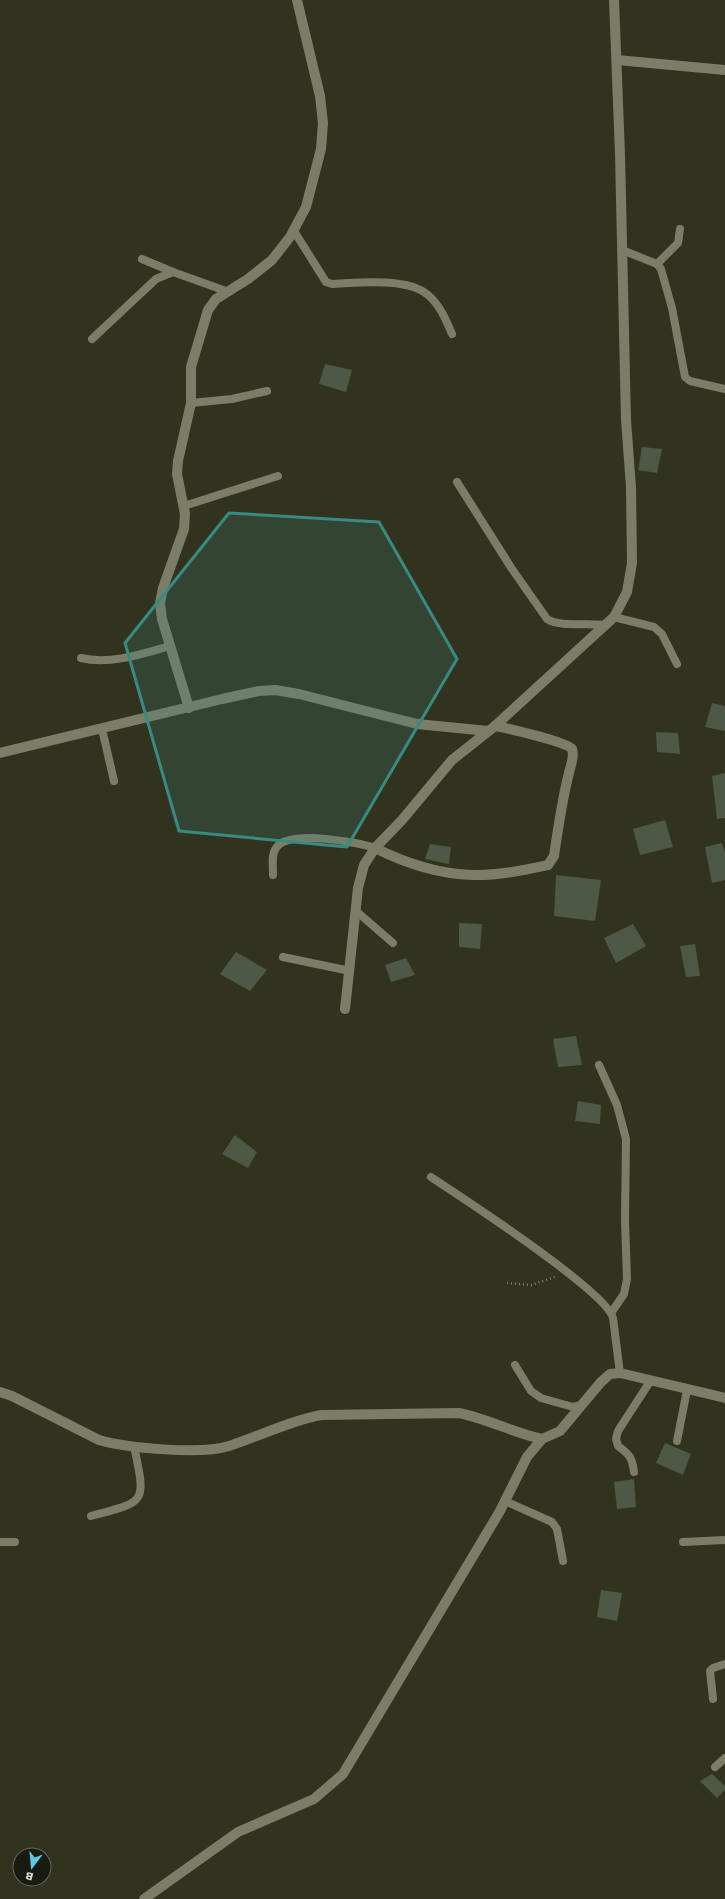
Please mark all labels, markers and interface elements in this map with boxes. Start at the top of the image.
north arrow [12,1847,52,1887]
text: B [24,1869,35,1883]

